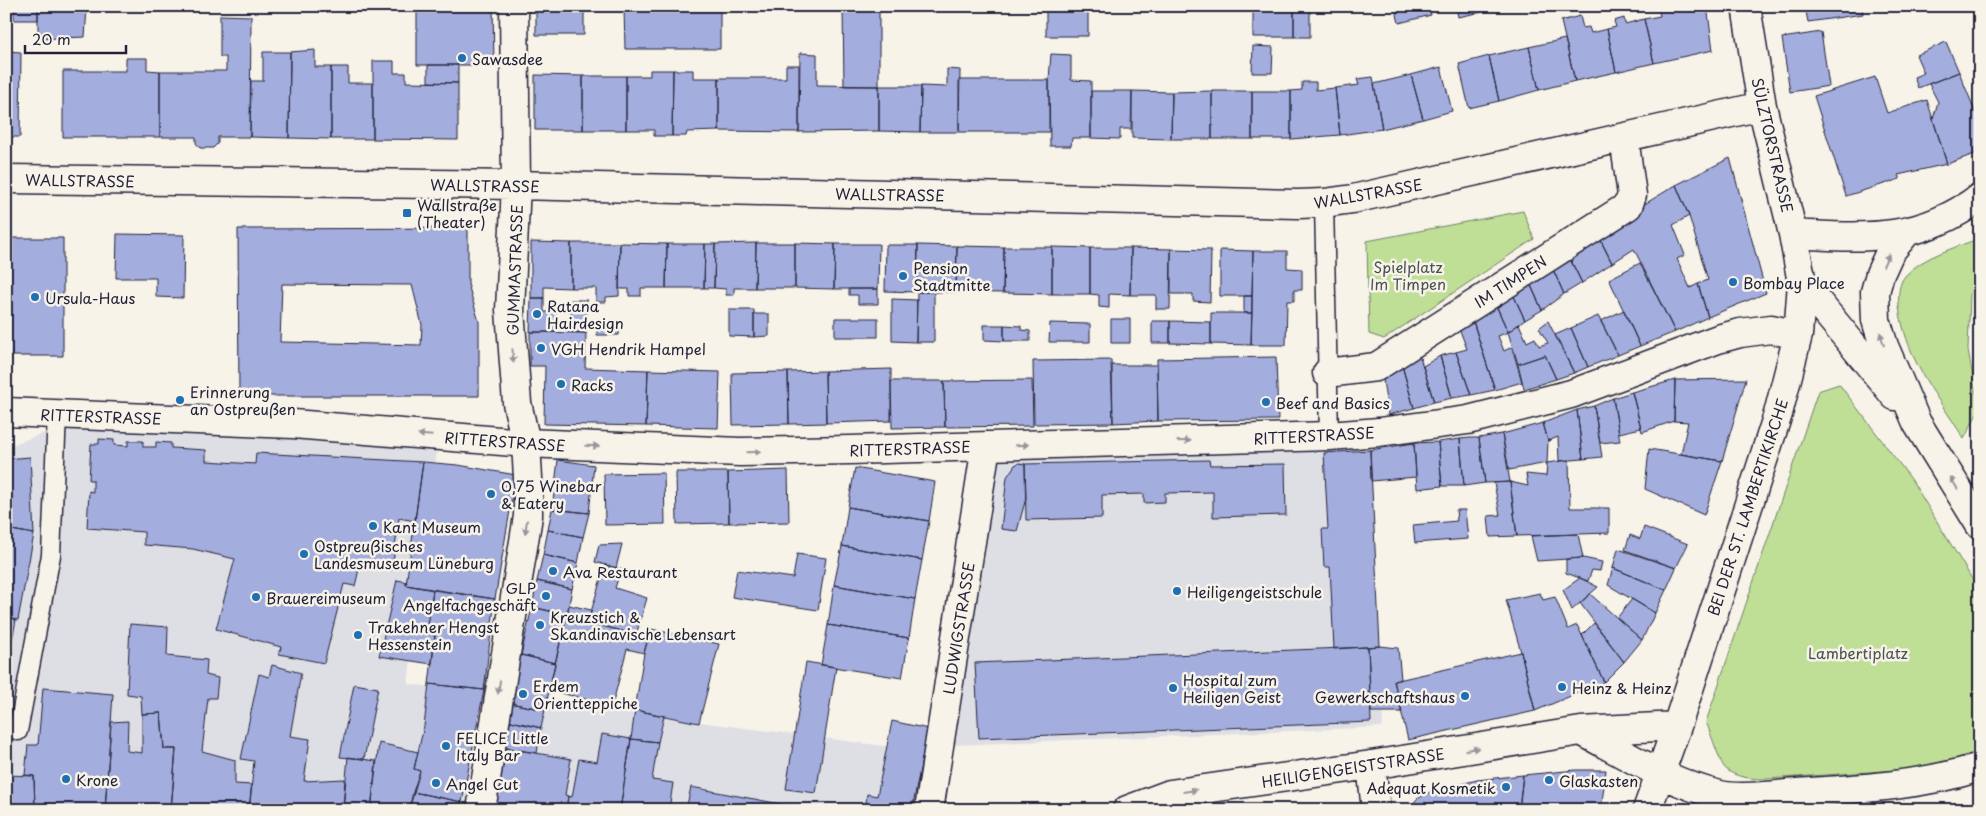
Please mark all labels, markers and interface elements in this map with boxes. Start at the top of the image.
scale bar [25,22,126,54]
text: 20 m [32,27,71,50]
place label: Sawasdee [472,47,543,70]
marker: Sawasdee [456,52,468,64]
street label: SÜLZTORSTRASSE [1746,75,1800,215]
street label: WALLSTRASSE [25,168,135,192]
street label: WALLSTRASSE [1312,172,1424,214]
street label: WALLSTRASSE [430,173,540,197]
street label: WALLSTRASSE [835,182,945,206]
place label: Wallstraße (Theater) [417,193,497,233]
street label: GUMMASTRASSE [500,204,528,336]
marker: Wallstraße (Theater) [401,207,413,219]
street label: IM TIMPEN [1469,249,1551,313]
one-way arrow [1883,253,1891,267]
park label: Spielplatz Im Timpen [1370,255,1446,295]
place label: Pension Stadtmitte [913,256,990,296]
marker: Pension Stadtmitte [897,270,909,282]
place label: Bombay Place [1743,271,1845,294]
marker: Bombay Place [1727,276,1739,288]
place label: Ursula-Haus [45,286,136,309]
marker: Ursula-Haus [29,291,41,303]
place label: Ratana Hairdesign [547,294,624,334]
marker: Ratana Hairdesign [531,308,543,320]
one-way arrow [1877,331,1885,346]
place label: VGH Hendrik Hampel [551,337,706,360]
marker: VGH Hendrik Hampel [535,342,547,354]
one-way arrow [509,348,517,364]
place label: Racks [571,373,613,396]
marker: Racks [555,378,567,390]
place label: Erinnerung an Ostpreußen [190,380,296,420]
place label: Beef and Basics [1276,391,1390,414]
marker: Erinnerung an Ostpreußen [174,394,186,406]
street label: BEI DER ST. LAMBERTIKIRCHE [1701,395,1793,619]
marker: Beef and Basics [1260,396,1272,408]
street label: RITTERSTRASSE [40,402,162,430]
street label: RITTERSTRASSE [1253,420,1375,450]
street label: RITTERSTRASSE [444,425,566,457]
one-way arrow [416,431,432,439]
street label: RITTERSTRASSE [849,434,971,462]
one-way arrow [1176,437,1192,445]
one-way arrow [1014,441,1030,449]
one-way arrow [584,442,600,450]
one-way arrow [746,447,762,455]
place label: 0,75 Winebar & Eatery [501,474,602,514]
one-way arrow [1950,477,1959,490]
marker: 0,75 Winebar & Eatery [485,488,497,500]
place label: Kant Museum [383,515,481,538]
one-way arrow [522,519,530,535]
marker: Kant Museum [367,520,379,532]
place label: Ostpreußisches Landesmuseum Lüneburg [314,534,494,574]
marker: Ostpreußisches Landesmuseum Lüneburg [298,548,310,560]
place label: Ava Restaurant [563,560,677,583]
street label: LUDWIGSTRASSE [936,560,980,696]
marker: Ava Restaurant [547,565,559,577]
place label: GLP Angelfachgeschäft [403,576,536,616]
place label: Heiligengeistschule [1187,580,1322,603]
marker: Heiligengeistschule [1171,585,1183,597]
place label: Brauereimuseum [266,586,386,609]
marker: GLP Angelfachgeschäft [540,590,552,602]
marker: Brauereimuseum [250,591,262,603]
place label: Kreuzstich & Skandinavische Lebensart [550,605,736,645]
place label: Trakehner Hengst Hessenstein [368,615,499,655]
marker: Kreuzstich & Skandinavische Lebensart [534,619,546,631]
marker: Trakehner Hengst Hessenstein [352,629,364,641]
park label: Lambertiplatz [1808,641,1908,664]
place label: Hospital zum Heiligen Geist [1183,668,1281,708]
place label: Erdem Orientteppiche [533,674,638,714]
place label: Heinz & Heinz [1572,676,1671,699]
one-way arrow [495,679,503,695]
marker: Heinz & Heinz [1556,681,1568,693]
marker: Hospital zum Heiligen Geist [1167,682,1179,694]
place label: Gewerkschaftshaus [1315,685,1455,708]
marker: Erdem Orientteppiche [517,688,529,700]
marker: Gewerkschaftshaus [1459,690,1471,702]
place label: FELICE Little Italy Bar [456,726,549,766]
marker: FELICE Little Italy Bar [440,740,452,752]
street label: HEILIGENGEISTSTRASSE [1260,741,1446,793]
one-way arrow [1464,745,1480,753]
place label: Krone [76,768,118,791]
place label: Glaskasten [1559,769,1638,792]
place label: Angel Cut [446,772,518,795]
marker: Krone [60,773,72,785]
marker: Glaskasten [1543,774,1555,786]
place label: Adequat Kosmetik [1367,776,1496,799]
marker: Angel Cut [430,777,442,789]
marker: Adequat Kosmetik [1500,781,1512,793]
one-way arrow [1182,787,1198,795]

